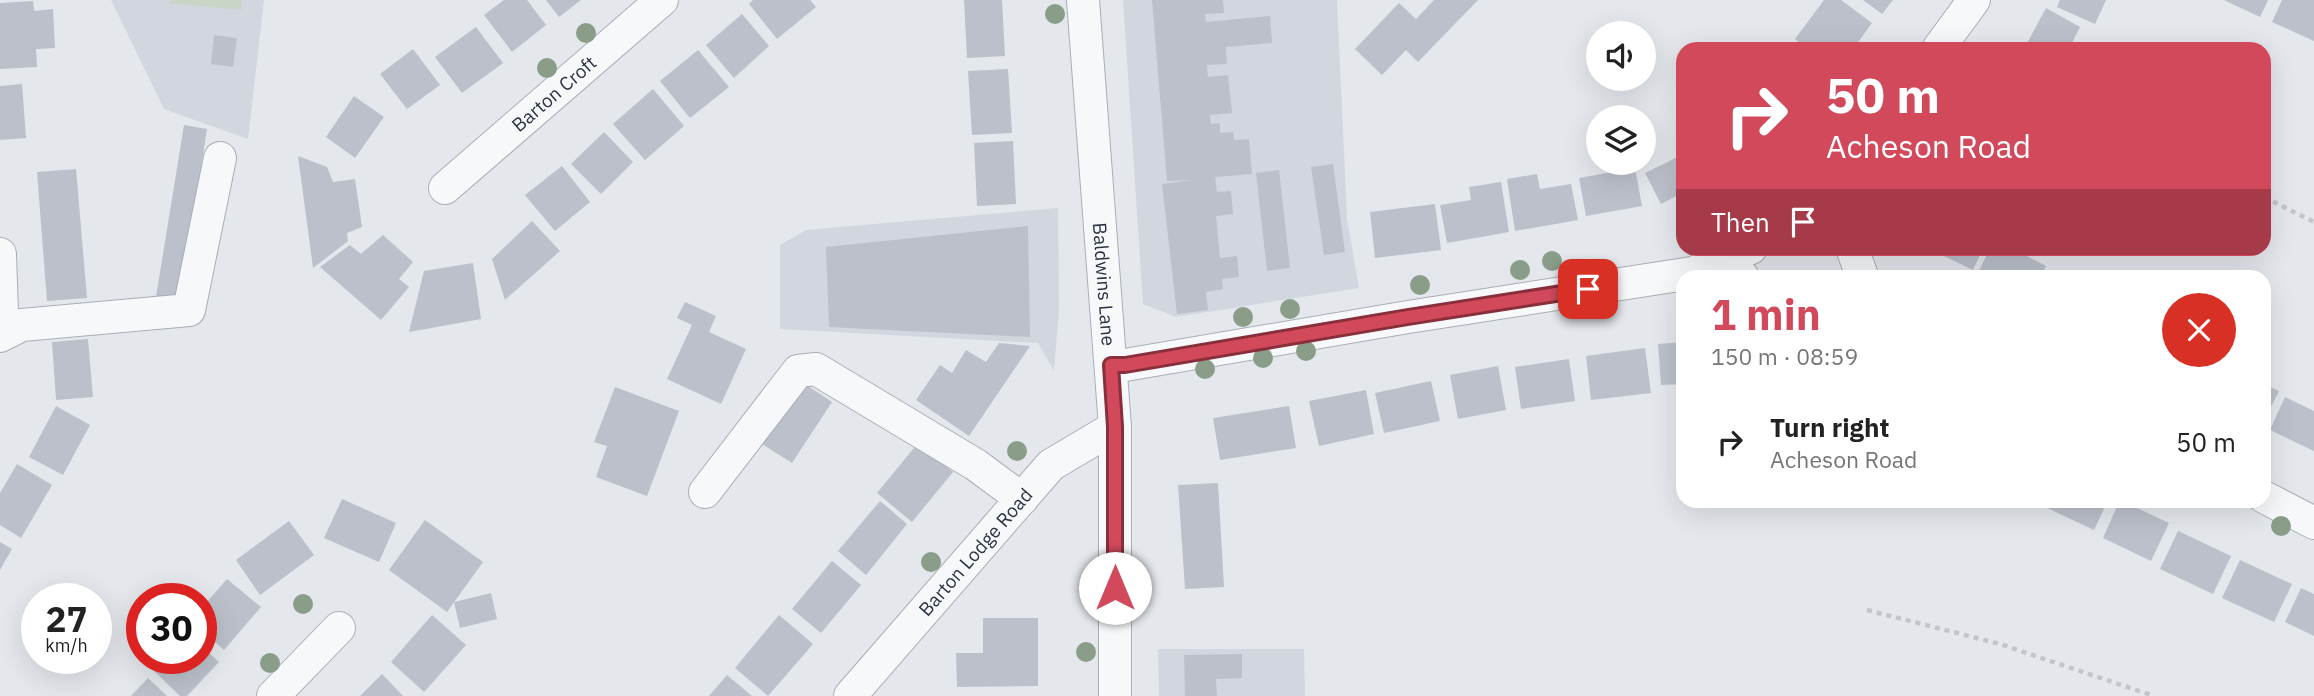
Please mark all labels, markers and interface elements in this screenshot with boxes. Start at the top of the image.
map controls [1586,21,1656,175]
button: sound [1586,21,1656,91]
street label: Barton Croft [507,51,601,137]
text: 50 m [1826,63,1940,126]
icon: right [1711,70,1802,161]
button: layers [1586,105,1656,175]
text: Acheson Road [1826,125,2031,167]
icon: arrive [1784,203,1822,241]
text: Then [1711,205,1770,239]
street label: Baldwins Lane [1088,222,1121,347]
pin [1558,259,1618,319]
icon: arrive [1569,270,1607,308]
text: 1 min [1711,287,1821,342]
button: close [2162,293,2236,367]
text: 150 m · 08:59 [1711,341,1858,371]
text: Turn right [1770,410,1889,444]
icon: right [1711,423,1749,461]
text: 50 m [2176,425,2236,459]
text: Acheson Road [1770,444,1917,474]
street label: Barton Lodge Road [913,483,1038,621]
position arrow [1078,551,1152,625]
speed limit sign: 30 [126,583,217,674]
text: 27 [45,596,88,642]
text: km/h [45,634,88,657]

